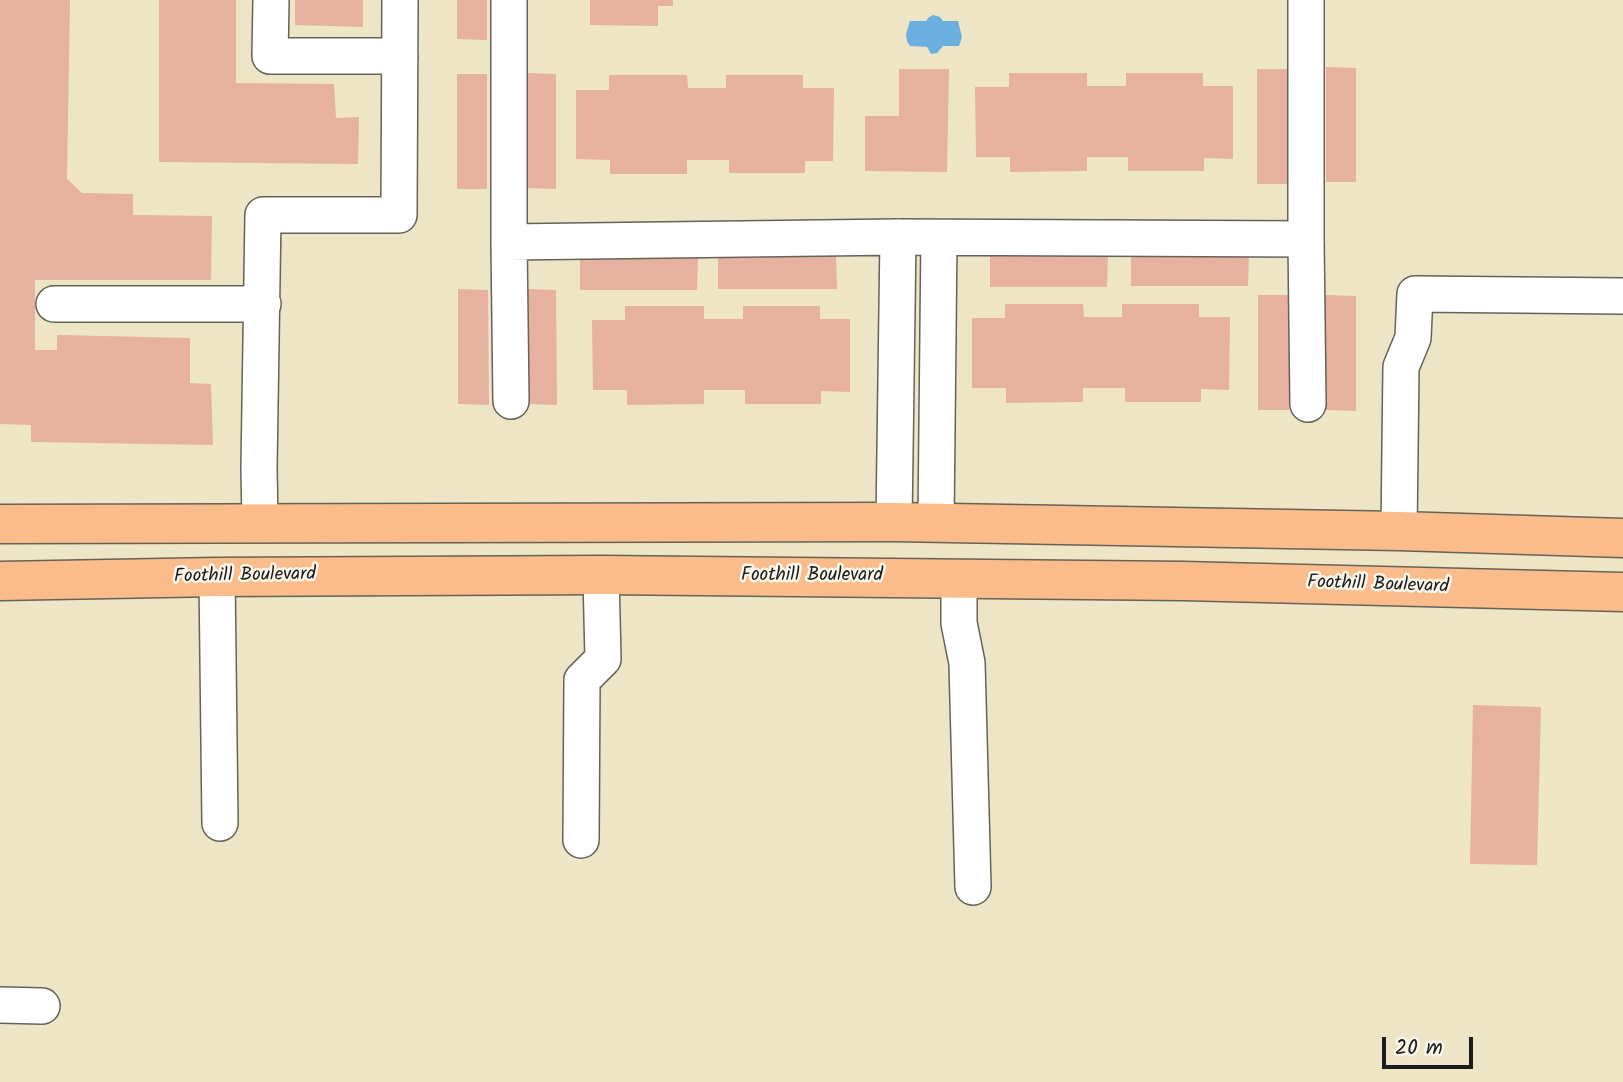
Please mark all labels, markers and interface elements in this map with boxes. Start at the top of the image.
street label: Foothill Boulevard [174,564,316,590]
street label: Foothill Boulevard [741,566,883,588]
street label: Foothill Boulevard [1307,572,1449,600]
scale bar [1385,1023,1476,1066]
text: 20 m [1395,1032,1443,1065]

